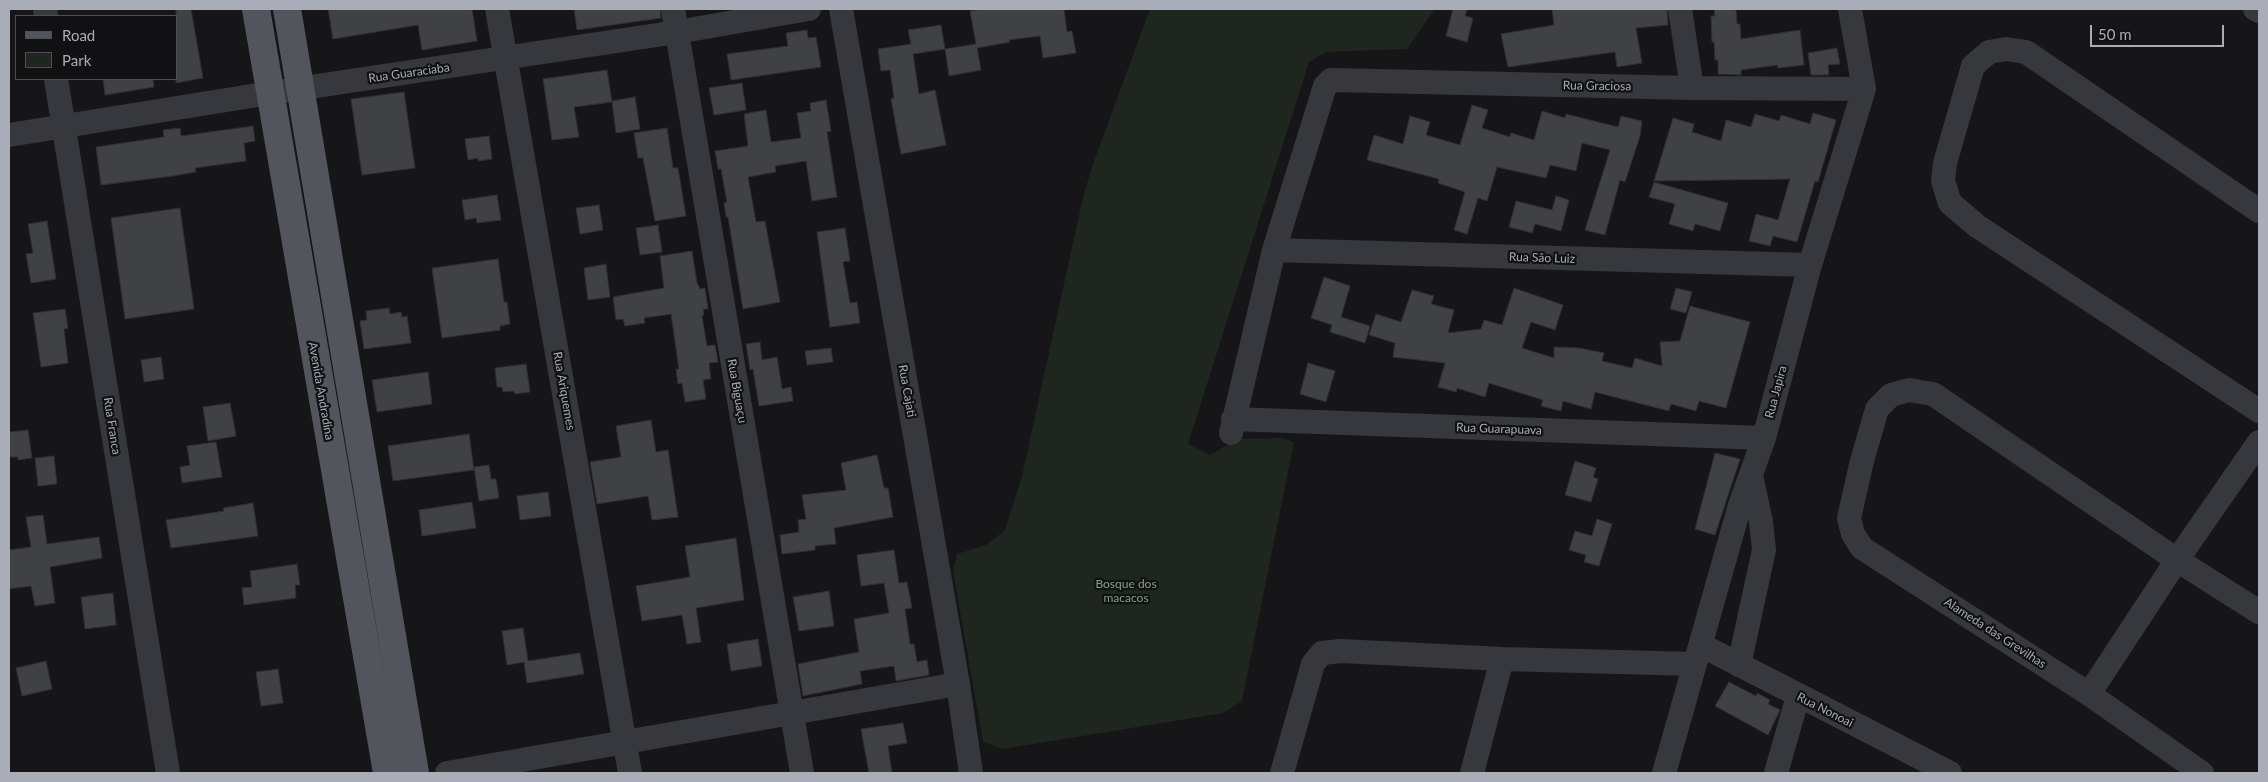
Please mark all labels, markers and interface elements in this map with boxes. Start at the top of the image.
legend [15,15,178,80]
scale bar [2093,15,2227,47]
text: 50 m [2098,25,2132,43]
text: Road [62,26,95,44]
text: Park [62,51,91,69]
street label: Rua Guaraciaba [367,60,451,86]
street label: Rua Graciosa [1563,78,1631,94]
street label: Rua São Luiz [1509,250,1575,266]
street label: Avenida Andradina [305,341,337,441]
street label: Rua Ariquemes [550,351,578,431]
street label: Rua Biguaçu [724,358,750,424]
street label: Rua Cajati [895,364,919,418]
street label: Rua Japira [1762,364,1790,420]
street label: Rua Franca [100,396,124,456]
street label: Rua Guarapuava [1456,420,1542,438]
park label: Bosque dos macacos [1095,577,1157,605]
street label: Alameda das Grevilhas [1941,595,2049,671]
street label: Rua Nonoai [1795,690,1855,730]

